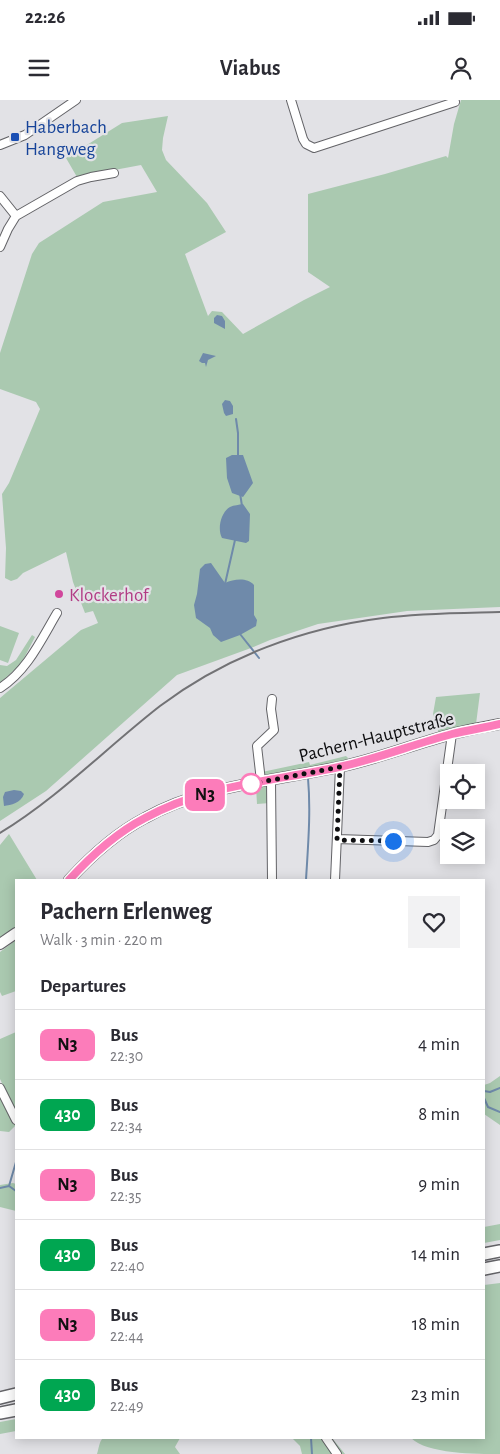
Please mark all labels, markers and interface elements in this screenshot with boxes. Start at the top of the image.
text: 22:26 [25,8,65,27]
icon: menu [25,54,53,82]
icon: person [447,54,475,82]
text: Viabus [220,57,280,79]
place label: Haberbach Hangweg [25,118,107,159]
marker: Haberbach Hangweg [9,131,21,143]
place label: Klockerhof [69,586,150,605]
marker: Klockerhof [53,588,65,600]
street label: Pachern-Hauptstraße [297,709,456,766]
map controls [440,764,485,864]
button: locate [440,764,485,809]
unlabelled marker [240,773,262,795]
line badge: N3 [182,779,228,811]
text: N3 [195,786,215,804]
button: layers [440,819,485,864]
your location [381,829,406,854]
button: heart [408,896,460,948]
text: Pachern Erlenweg [40,900,212,924]
text: Walk · 3 min · 220 m [40,932,163,948]
text: Departures [40,977,126,996]
text: Bus [110,1026,138,1045]
text: 4 min [418,1035,460,1054]
text: N3 [57,1036,78,1054]
text: 22:30 [110,1048,143,1064]
text: Bus [110,1096,138,1115]
text: 8 min [418,1105,460,1124]
text: 430 [54,1106,81,1124]
text: 22:34 [110,1118,143,1134]
text: Bus [110,1166,138,1185]
text: 9 min [418,1175,460,1194]
text: N3 [57,1176,78,1194]
text: 22:35 [110,1188,142,1204]
text: Bus [110,1236,138,1255]
text: 14 min [412,1245,460,1264]
text: 430 [54,1246,81,1264]
text: 22:40 [110,1258,144,1274]
text: Bus [110,1306,138,1325]
text: 18 min [412,1315,460,1334]
text: N3 [57,1316,78,1334]
text: 22:44 [110,1328,144,1344]
text: Bus [110,1376,138,1395]
text: 23 min [411,1385,460,1404]
text: 430 [54,1386,81,1404]
text: 22:49 [110,1398,143,1414]

